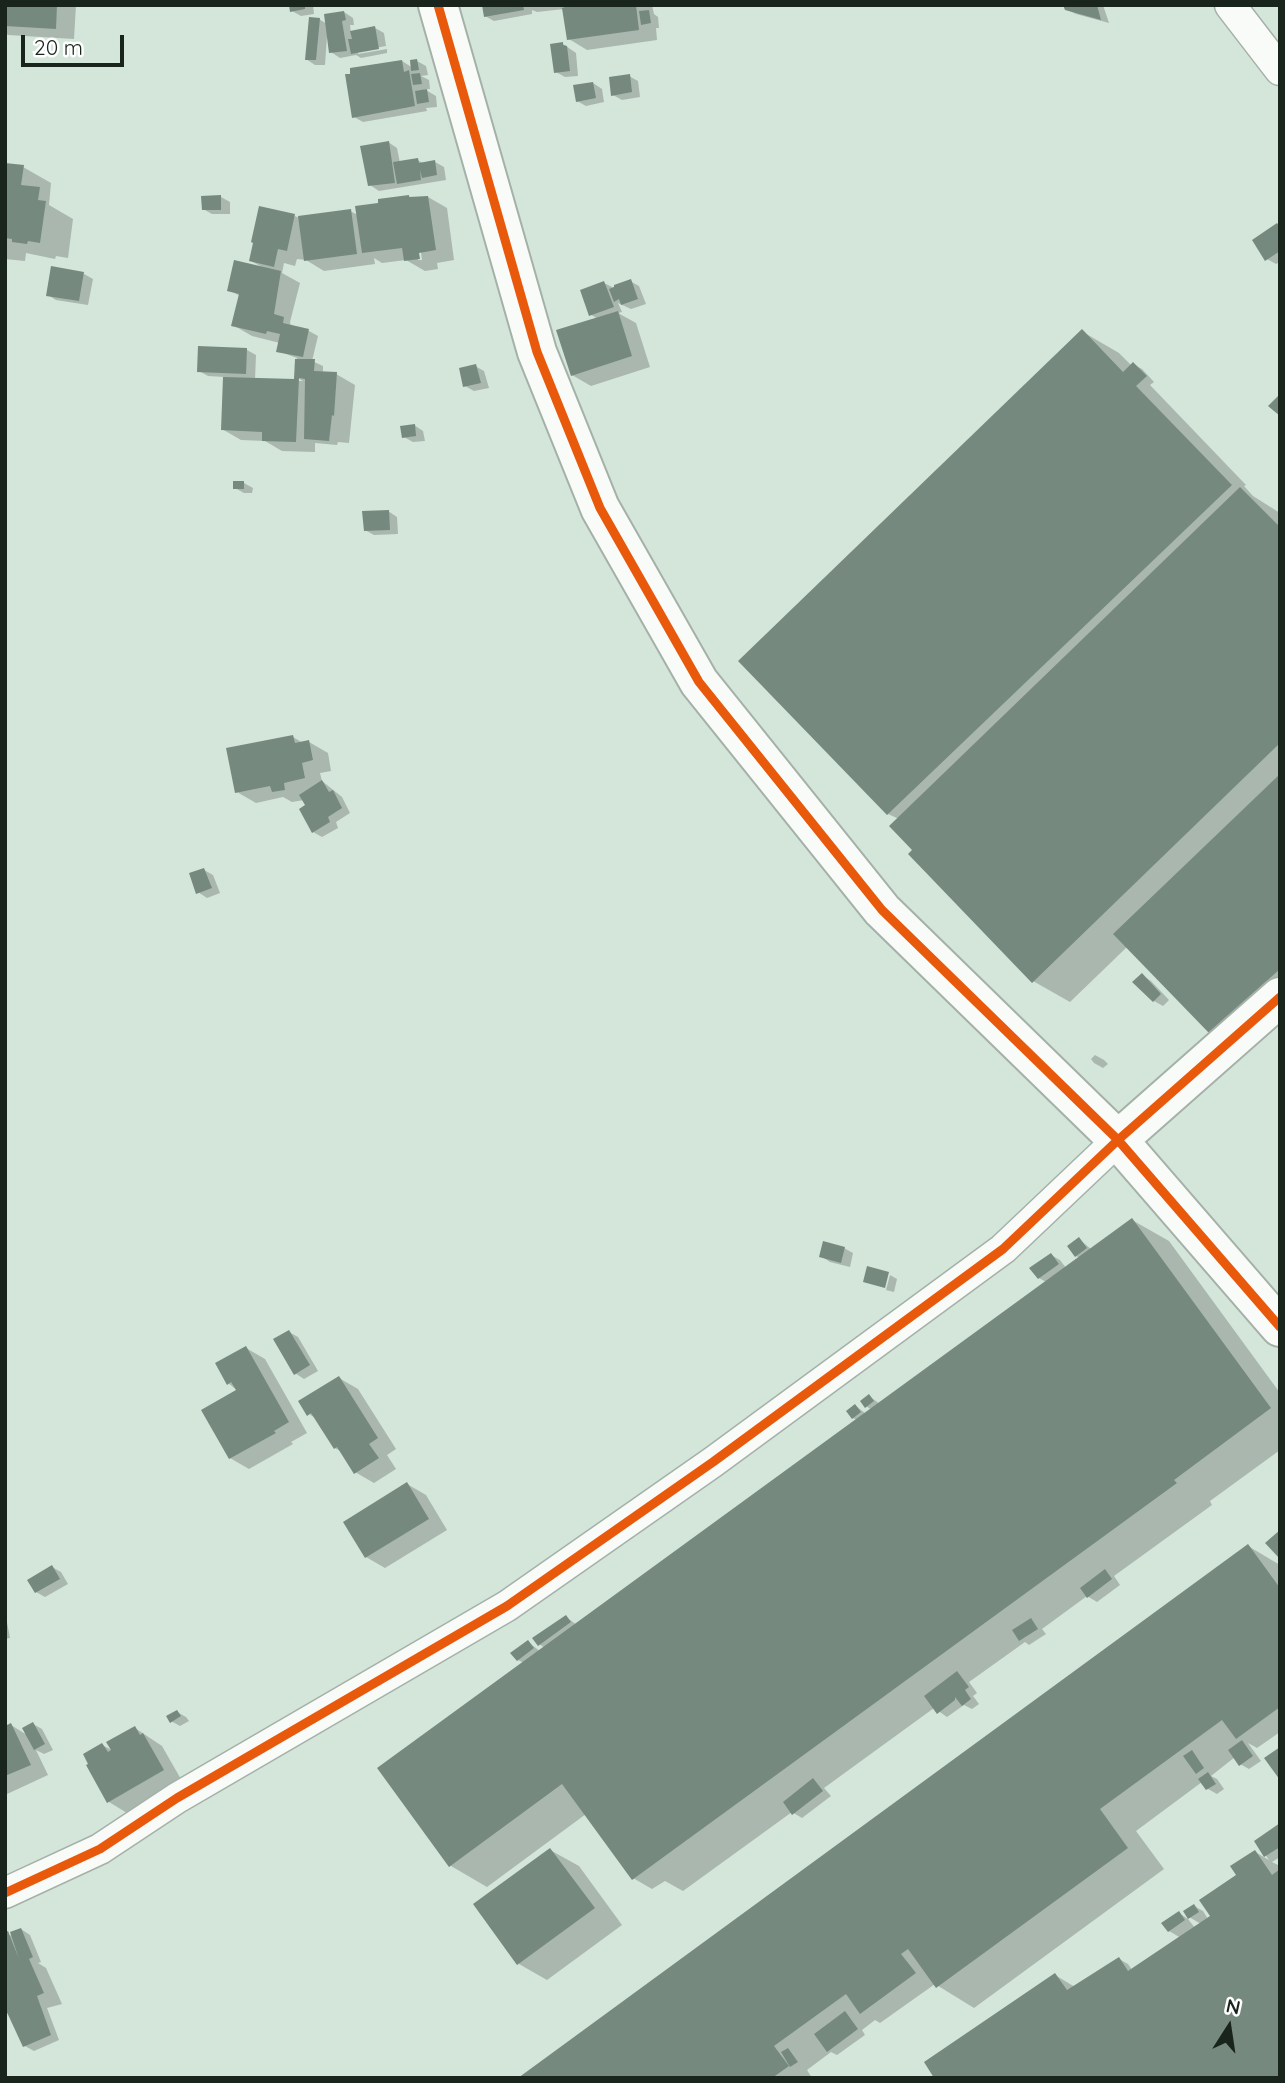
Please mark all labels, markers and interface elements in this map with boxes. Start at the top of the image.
scale bar [24,21,128,65]
text: 20 m [34,34,83,60]
north arrow [1194,1992,1264,2062]
text: N [1224,1993,1243,2020]

